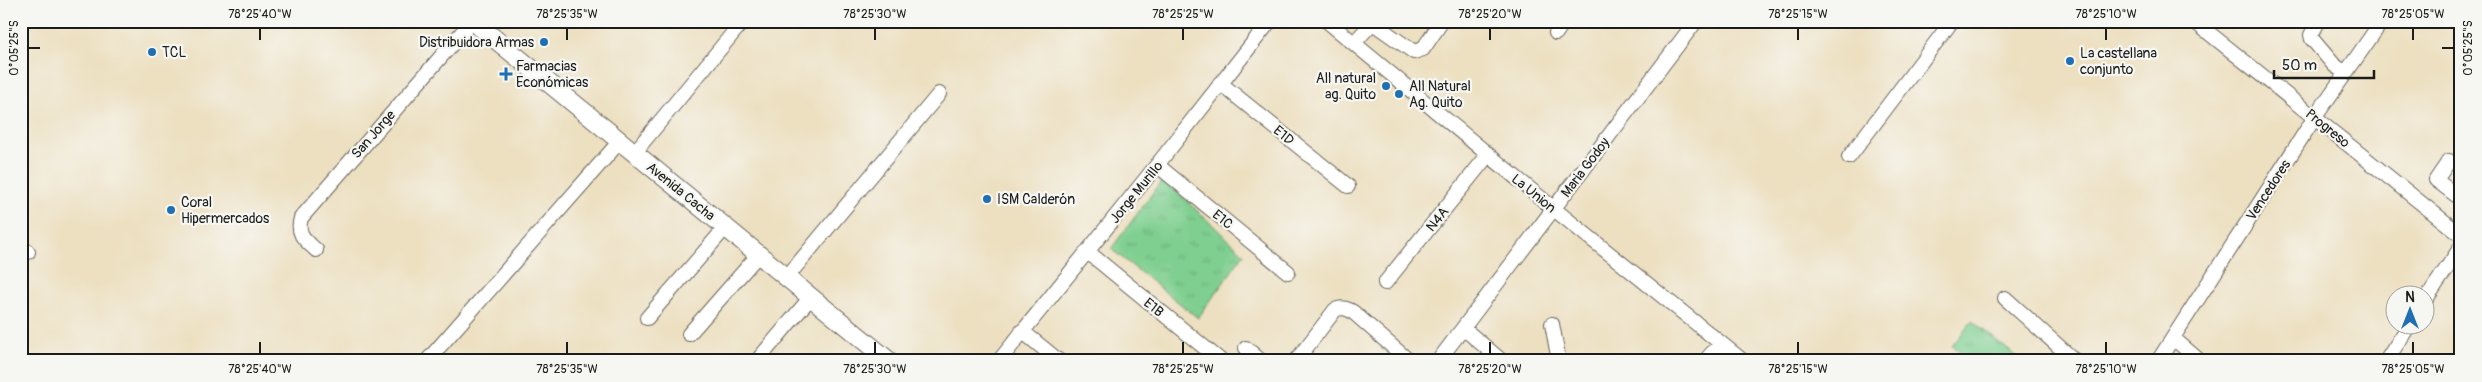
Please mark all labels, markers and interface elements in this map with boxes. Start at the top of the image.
text: 78°25'40"W [228,7,292,22]
text: 78°25'35"W [536,7,598,22]
text: 78°25'30"W [843,7,907,22]
text: 78°25'25"W [1152,7,1214,22]
text: 78°25'20"W [1458,7,1522,22]
text: 78°25'15"W [1768,7,1828,22]
text: 78°25'10"W [2075,7,2137,22]
text: 78°25'05"W [2381,7,2445,22]
text: 0°05'25"S [7,20,22,76]
text: 0°05'25"S [2461,20,2476,76]
place label: Distribuidora Armas [419,34,535,51]
marker: Distribuidora Armas [538,36,550,48]
place label: TCL [162,44,186,61]
place label: La castellana conjunto [2080,45,2157,78]
marker: TCL [146,46,158,58]
scale bar [2274,48,2374,80]
marker: La castellana conjunto [2064,55,2076,67]
text: 50 m [2282,56,2317,75]
place label: Farmacias Económicas [516,58,589,91]
marker: Farmacias Económicas [500,68,512,80]
place label: All natural ag. Quito [1316,70,1376,103]
place label: All Natural Ag. Quito [1409,78,1471,111]
marker: All natural ag. Quito [1380,80,1392,92]
marker: All Natural Ag. Quito [1393,88,1405,100]
street label: Progreso [2302,105,2354,152]
street label: San Jorge [348,107,399,162]
street label: E1D [1270,122,1298,149]
street label: Maria Godoy [1557,134,1613,201]
street label: Vencedores [2243,156,2295,224]
street label: Jorge Murillo [1106,157,1167,227]
street label: Avenida Cacha [643,159,718,224]
street label: La Union [1508,170,1559,217]
place label: ISM Calderón [997,191,1075,208]
marker: ISM Calderón [981,193,993,205]
place label: Coral Hipermercados [181,194,270,227]
marker: Coral Hipermercados [165,204,177,216]
street label: N4A [1422,204,1452,235]
street label: E1C [1209,206,1237,233]
north arrow [2384,284,2434,334]
text: N [2405,289,2415,306]
street label: E1B [1140,294,1167,321]
text: 78°25'40"W [228,362,292,377]
text: 78°25'35"W [536,362,598,377]
text: 78°25'30"W [843,362,907,377]
text: 78°25'25"W [1152,362,1214,377]
text: 78°25'20"W [1458,362,1522,377]
text: 78°25'15"W [1768,362,1828,377]
text: 78°25'10"W [2075,362,2137,377]
text: 78°25'05"W [2381,362,2445,377]

